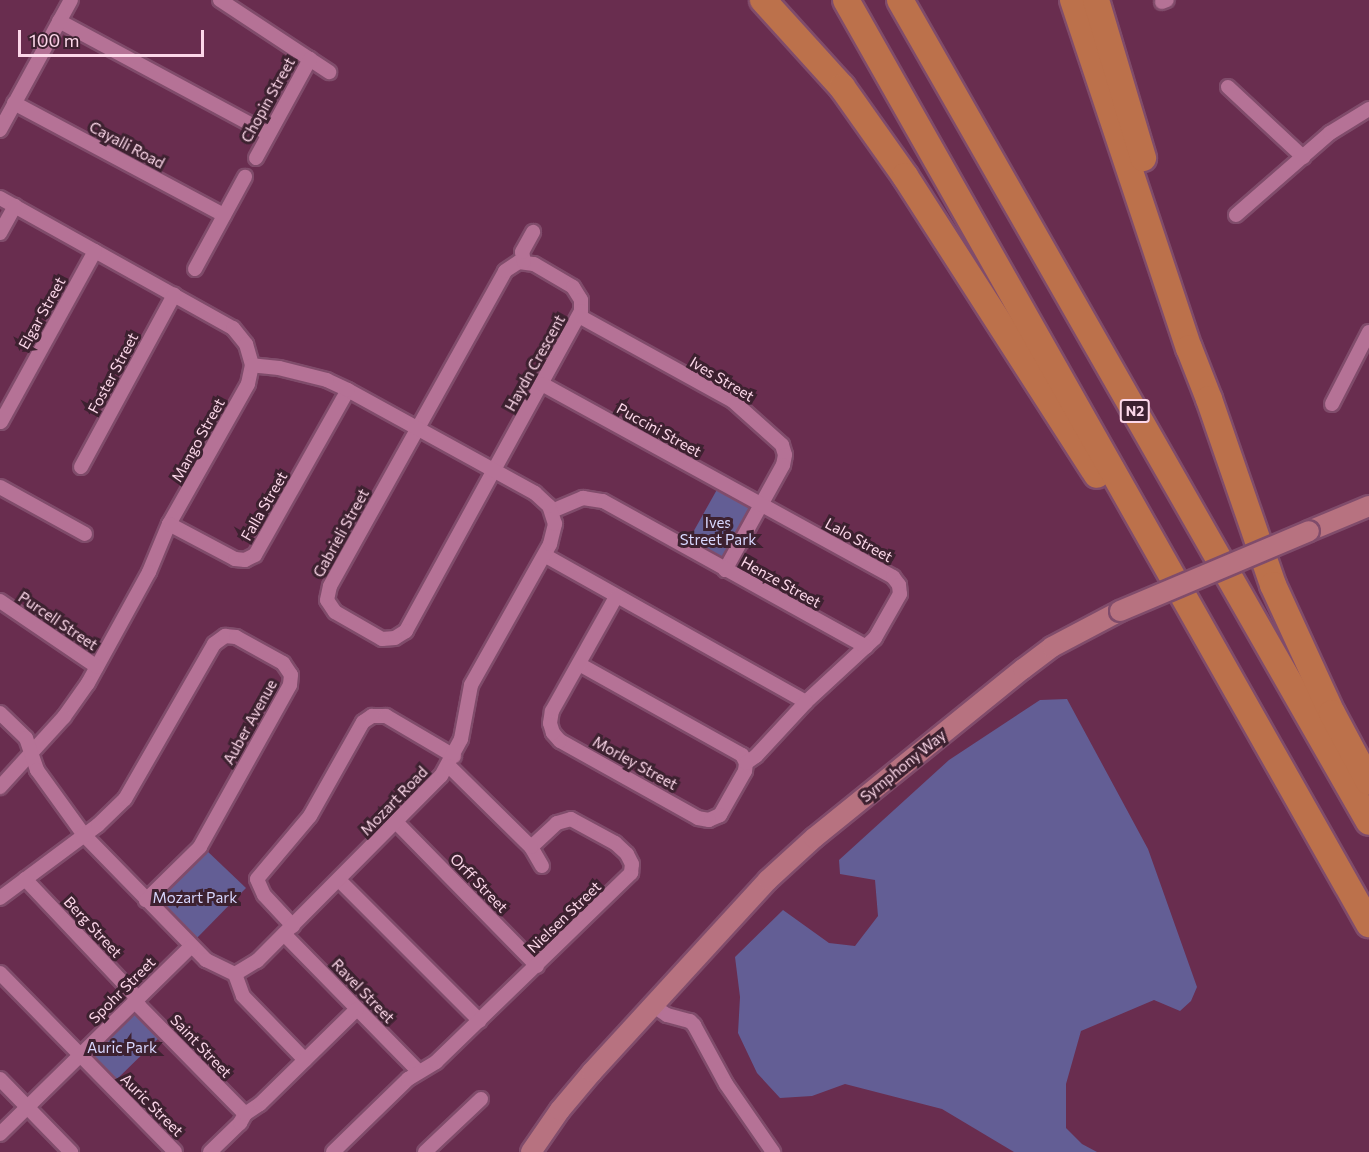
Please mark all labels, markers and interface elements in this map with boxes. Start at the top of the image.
scale bar [21,18,207,56]
text: 100 m [29,29,79,51]
street label: Chopin Street [237,54,299,146]
street label: Cayalli Road [86,118,168,172]
street label: Elgar Street [15,274,69,352]
street label: Haydn Crescent [501,312,569,414]
street label: Foster Street [84,329,142,417]
street label: Ives Street [687,353,757,405]
street label: Mango Street [168,395,228,485]
street label: Puccini Street [613,399,705,461]
road number: N2 [1118,400,1152,422]
street label: Falla Street [237,468,291,544]
street label: Gabrieli Street [309,486,373,580]
park label: Ives Street Park [680,513,756,548]
street label: Lalo Street [822,514,896,566]
street label: Henze Street [738,553,824,611]
street label: Purcell Street [15,588,101,654]
street label: Auber Avenue [219,676,281,768]
street label: Symphony Way [857,726,949,806]
street label: Morley Street [590,732,680,794]
street label: Mozart Road [357,763,431,839]
street label: Orff Street [446,850,512,916]
street label: Nielsen Street [523,877,605,957]
park label: Mozart Park [153,889,237,907]
street label: Berg Street [60,893,126,961]
street label: Spohr Street [85,953,159,1027]
street label: Ravel Street [328,955,398,1027]
street label: Saint Street [167,1011,235,1081]
park label: Auric Park [87,1039,157,1057]
street label: Auric Street [117,1070,187,1140]

